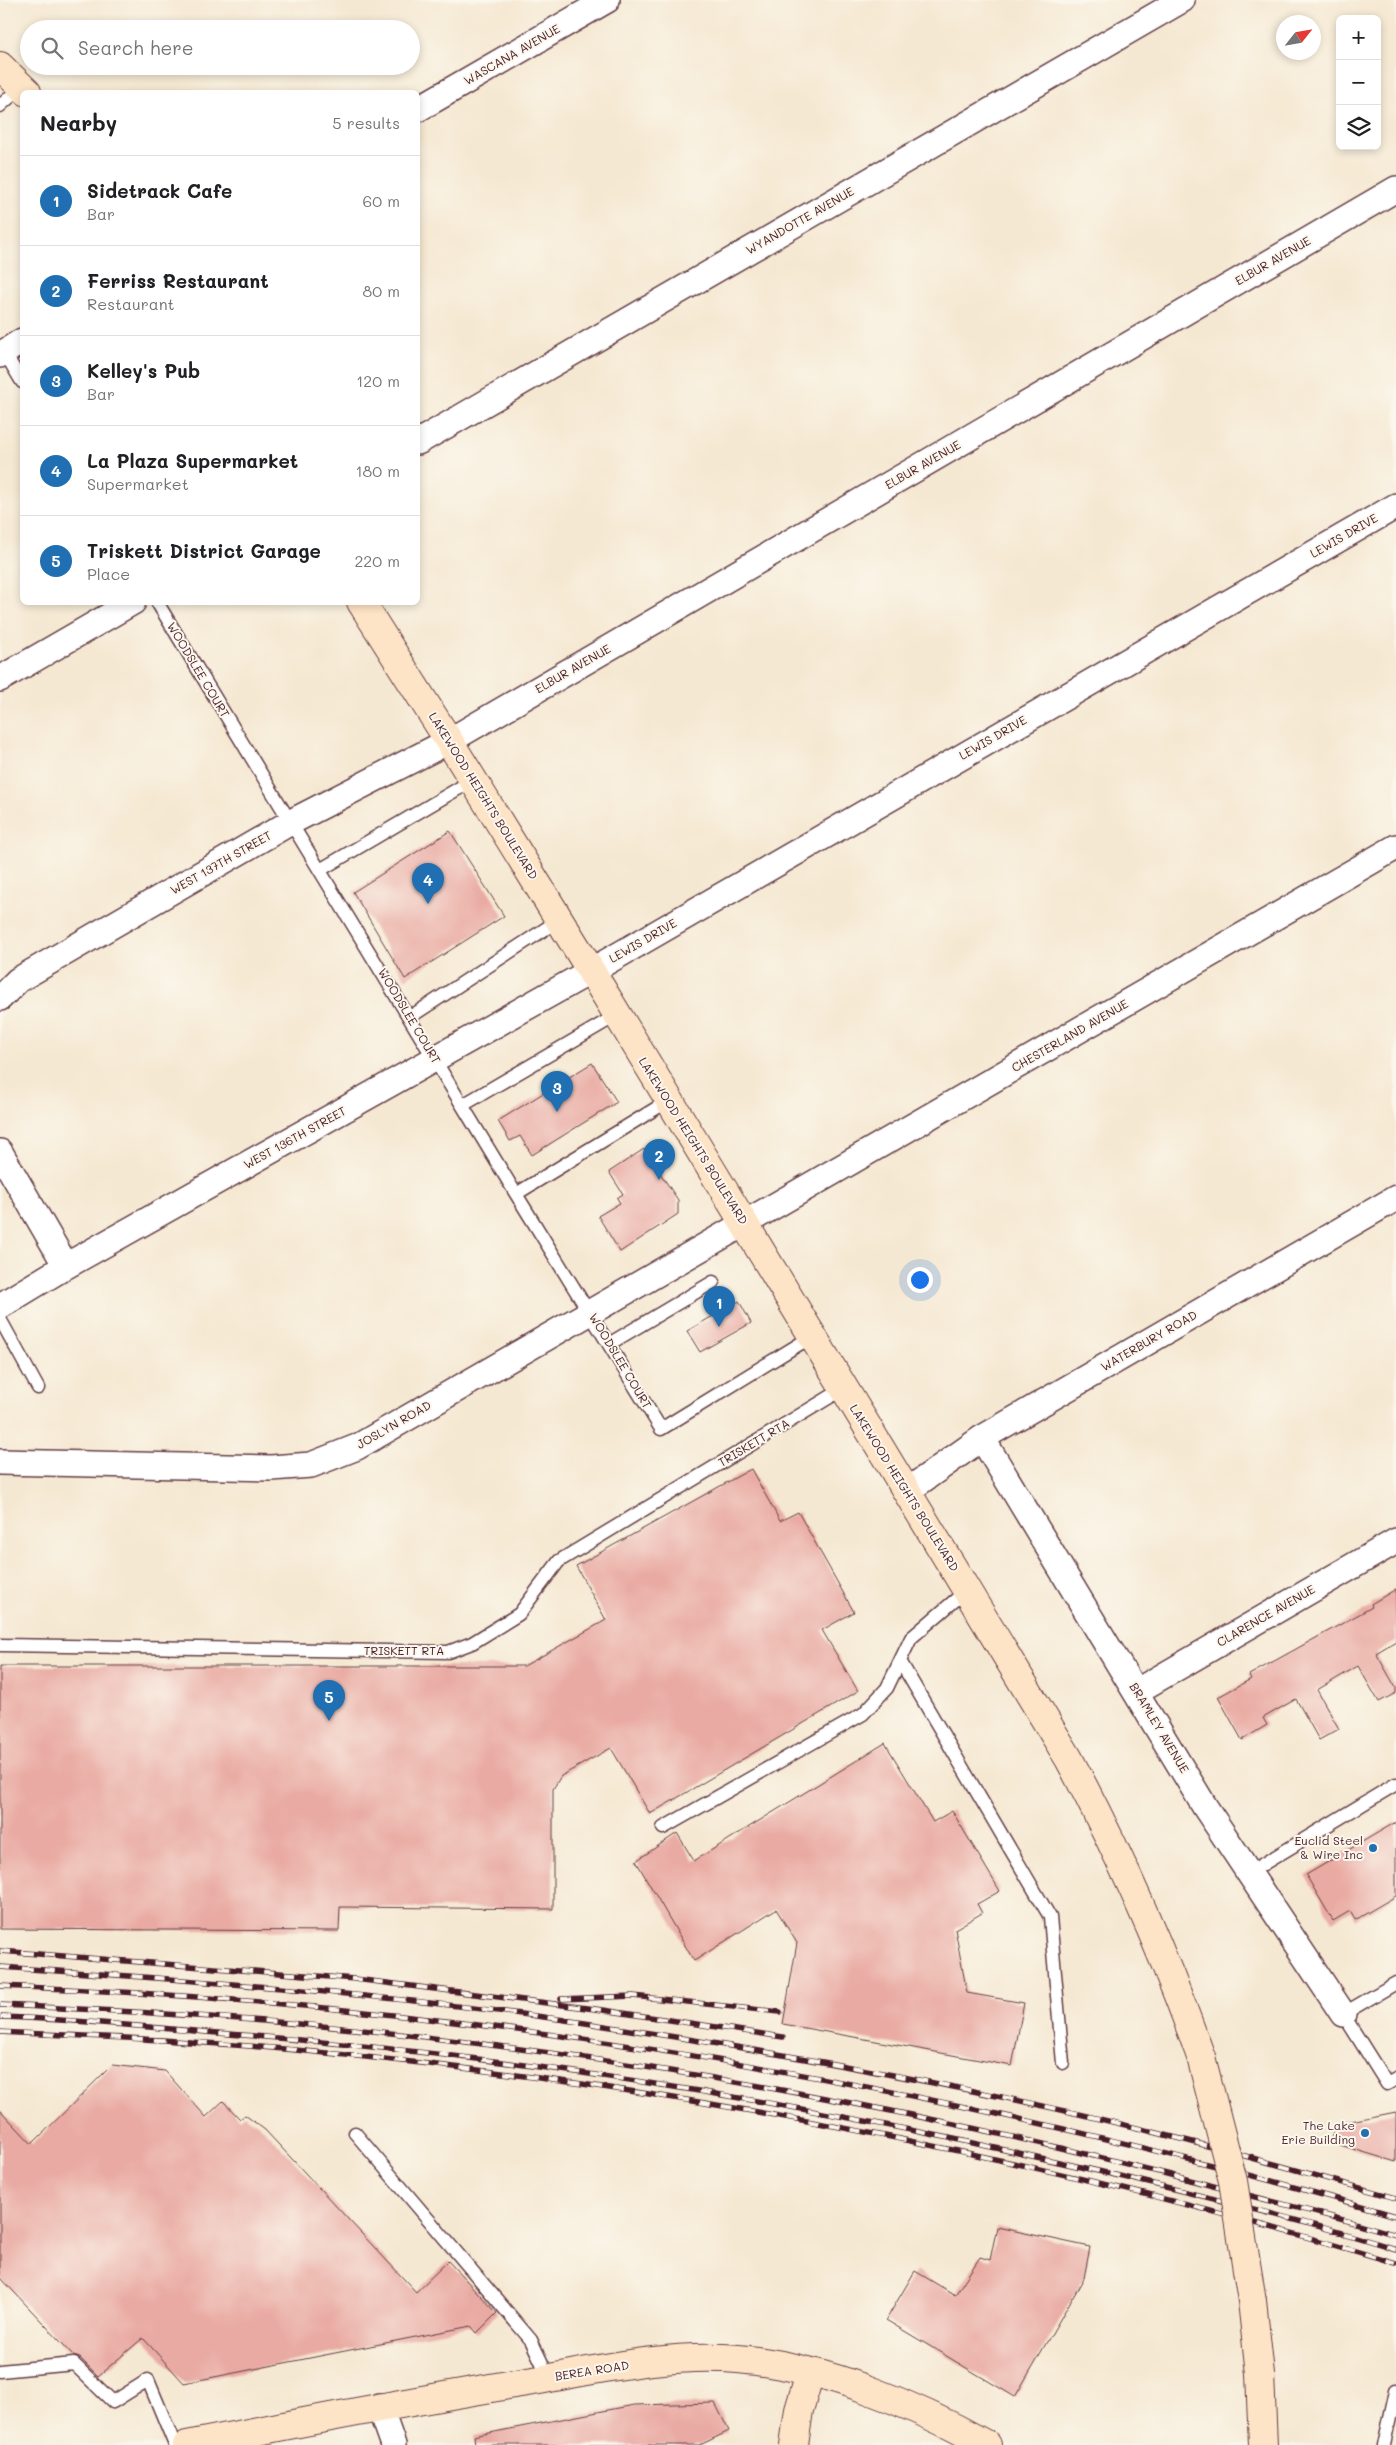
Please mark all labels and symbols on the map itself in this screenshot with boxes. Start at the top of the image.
north arrow [1276,15,1321,60]
street label: WASCANA AVENUE [461,20,562,88]
street label: WYANDOTTE AVENUE [743,183,857,258]
street label: ELBUR AVENUE [1232,232,1313,288]
street label: ELBUR AVENUE [882,436,963,492]
street label: LEWIS DRIVE [1307,509,1380,561]
street label: WOODSLEE COURT [164,619,234,721]
street label: ELBUR AVENUE [532,640,613,696]
street label: LAKEWOOD HEIGHTS BOULEVARD [426,709,542,882]
street label: LEWIS DRIVE [956,711,1029,763]
street label: WEST 137TH STREET [167,826,274,898]
pin: 4 [412,863,444,904]
street label: LEWIS DRIVE [606,914,679,966]
street label: WOODSLEE COURT [375,965,445,1067]
street label: CHESTERLAND AVENUE [1008,995,1131,1075]
street label: LAKEWOOD HEIGHTS BOULEVARD [636,1054,752,1227]
pin: 3 [541,1071,573,1112]
street label: WEST 136TH STREET [240,1102,349,1172]
pin: 2 [643,1139,675,1180]
your location [907,1267,933,1293]
pin: 1 [703,1286,735,1327]
street label: WATERBURY ROAD [1097,1306,1200,1374]
street label: WOODSLEE COURT [586,1310,656,1412]
street label: JOSLYN ROAD [353,1396,434,1452]
street label: LAKEWOOD HEIGHTS BOULEVARD [847,1401,963,1574]
street label: TRISKETT RTA [715,1415,792,1470]
street label: CLARENCE AVENUE [1214,1580,1318,1650]
street label: TRISKETT RTA [364,1642,444,1658]
street label: BRAMLEY AVENUE [1127,1679,1193,1776]
pin: 5 [313,1680,345,1721]
place label: Euclid Steel & Wire Inc [1294,1832,1363,1862]
marker: Euclid Steel & Wire Inc [1367,1842,1379,1854]
place label: The Lake Erie Building [1282,2117,1355,2147]
marker: The Lake Erie Building [1359,2127,1371,2139]
street label: BEREA ROAD [554,2356,630,2384]

